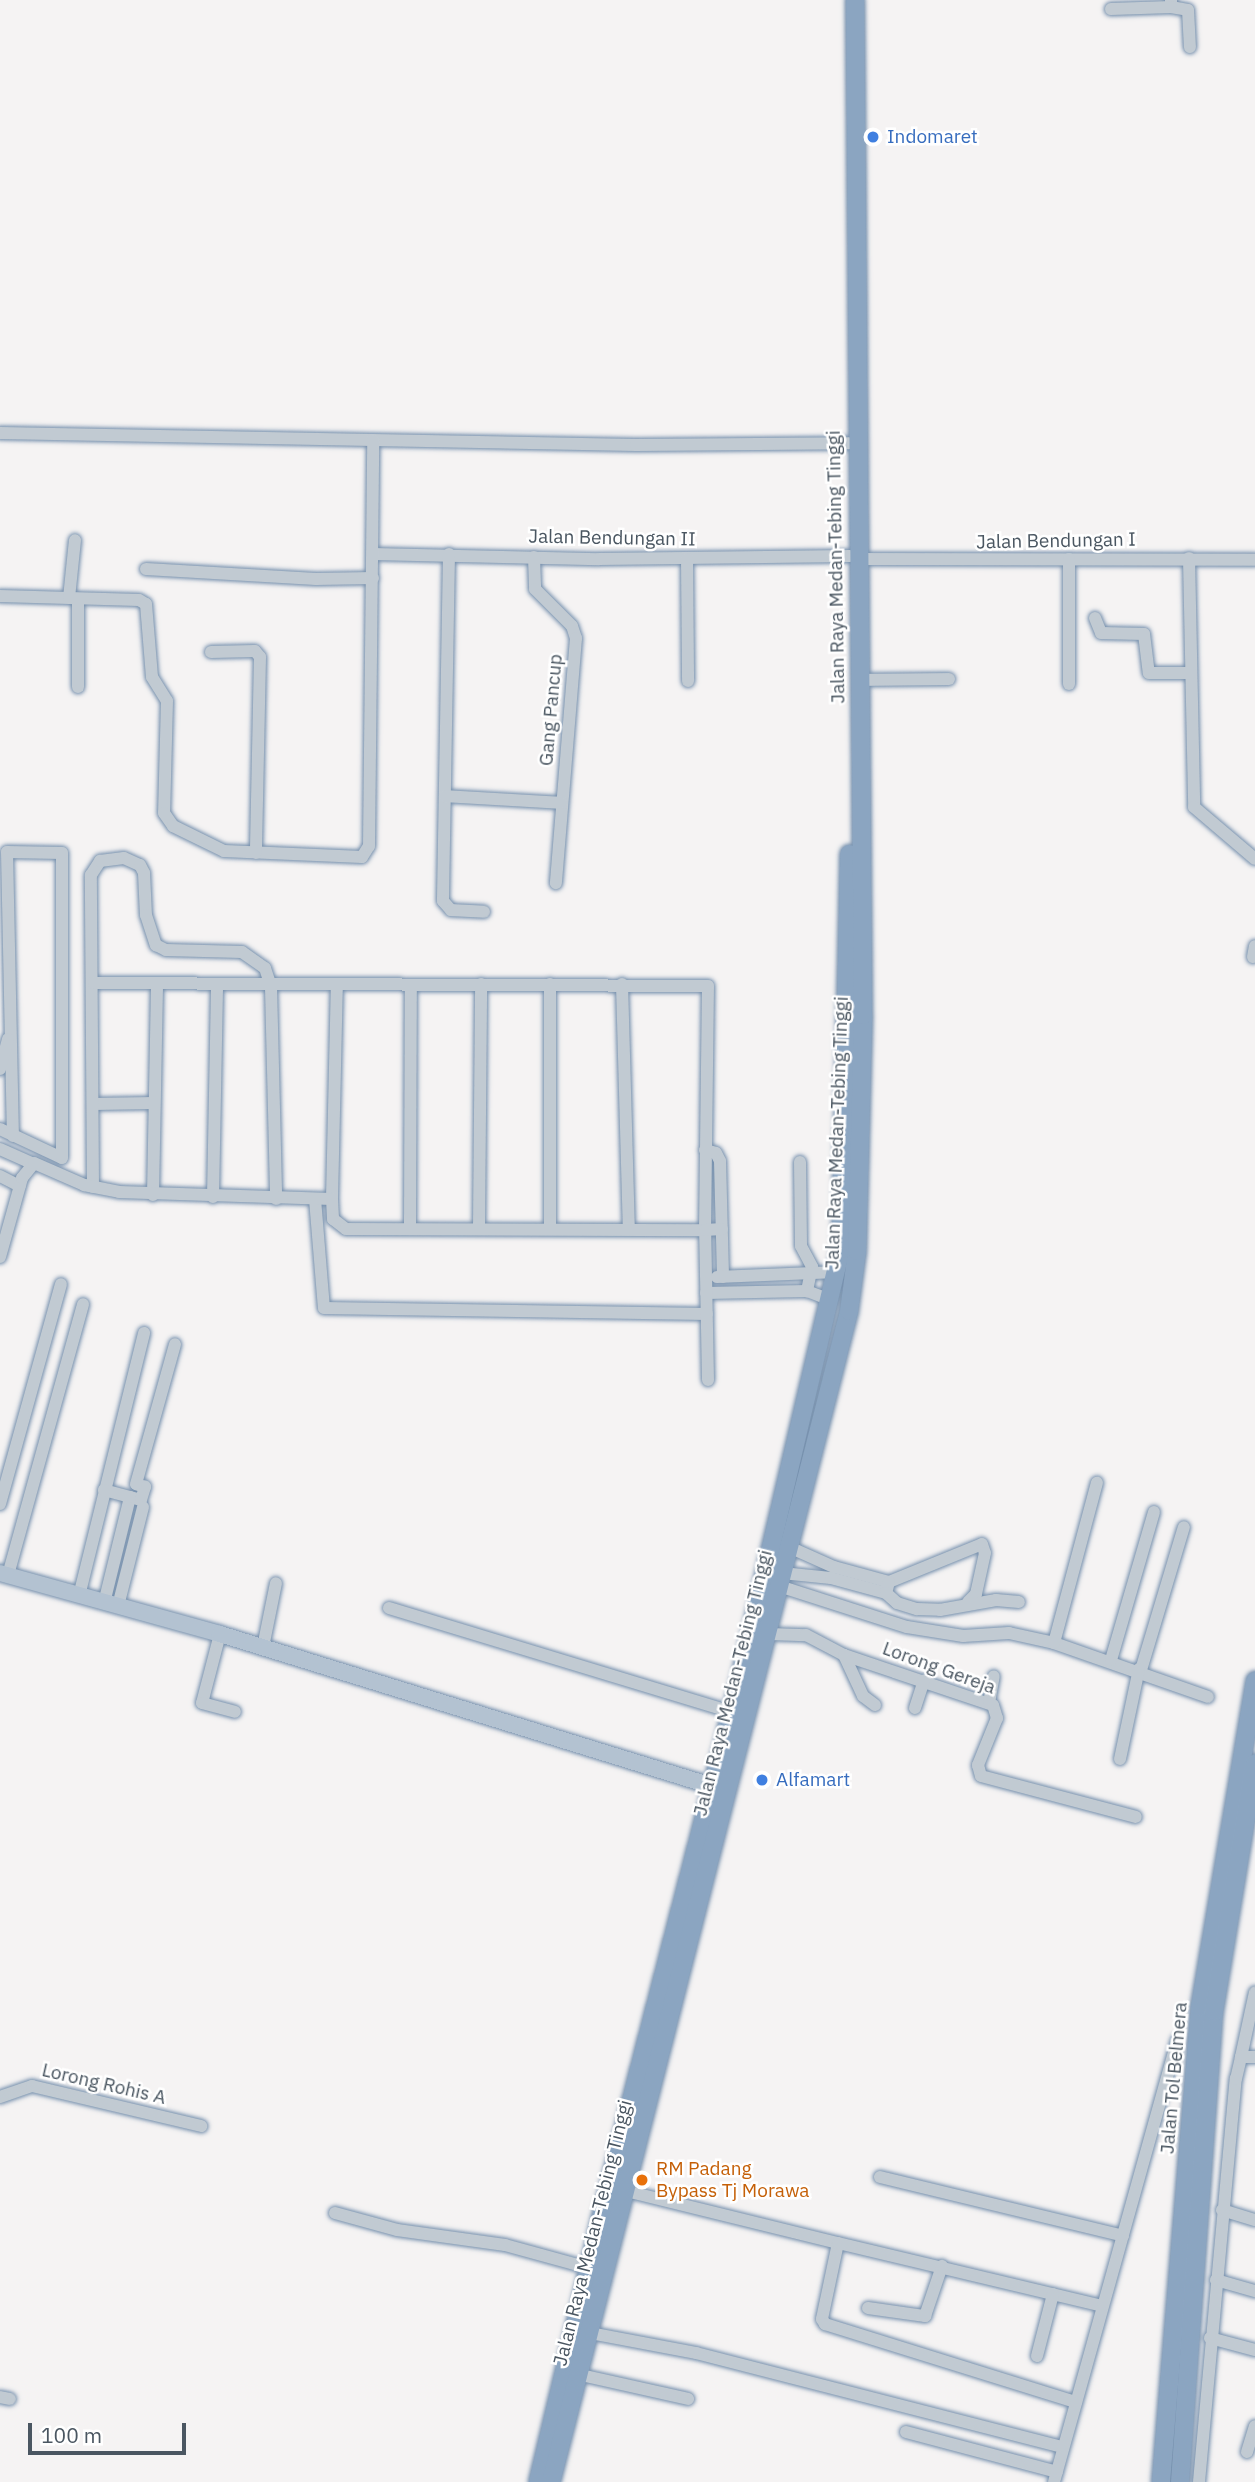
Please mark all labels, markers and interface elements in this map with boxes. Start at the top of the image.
place label: Indomaret [887,126,978,148]
marker: Indomaret [865,129,881,145]
street label: Jalan Raya Medan-Tebing Tinggi [822,430,850,704]
street label: Jalan Bendungan II [528,525,696,551]
street label: Jalan Bendungan I [976,528,1136,554]
street label: Gang Pancup [535,653,567,767]
street label: Jalan Raya Medan-Tebing Tinggi [821,996,853,1270]
street label: Jalan Raya Medan-Tebing Tinggi [689,1548,777,1818]
street label: Lorong Gereja [879,1637,999,1699]
place label: Alfamart [776,1769,850,1791]
marker: Alfamart [754,1772,770,1788]
street label: Jalan Tol Belmera [1156,2001,1192,2155]
street label: Lorong Rohis A [40,2059,168,2109]
street label: Jalan Raya Medan-Tebing Tinggi [549,2098,637,2368]
place label: RM Padang Bypass Tj Morawa [656,2158,809,2202]
marker: RM Padang Bypass Tj Morawa [634,2172,650,2188]
scale bar [32,2408,189,2452]
text: 100 m [41,2421,102,2449]

